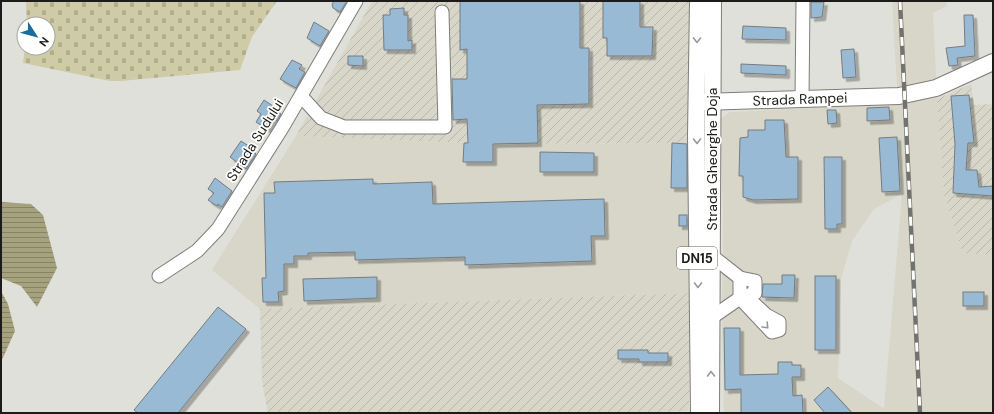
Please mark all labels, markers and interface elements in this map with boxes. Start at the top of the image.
north arrow [16,16,56,56]
text: N [36,35,52,49]
one-way arrow [693,37,701,43]
street label: Strada Gheorghe Doja [703,88,721,230]
street label: Strada Rampei [752,88,848,110]
street label: Strada Sudului [222,95,288,185]
one-way arrow [692,138,701,144]
road number: DN15 [677,247,717,269]
one-way arrow [694,282,702,288]
one-way arrow [762,321,769,329]
one-way arrow [707,371,715,377]

